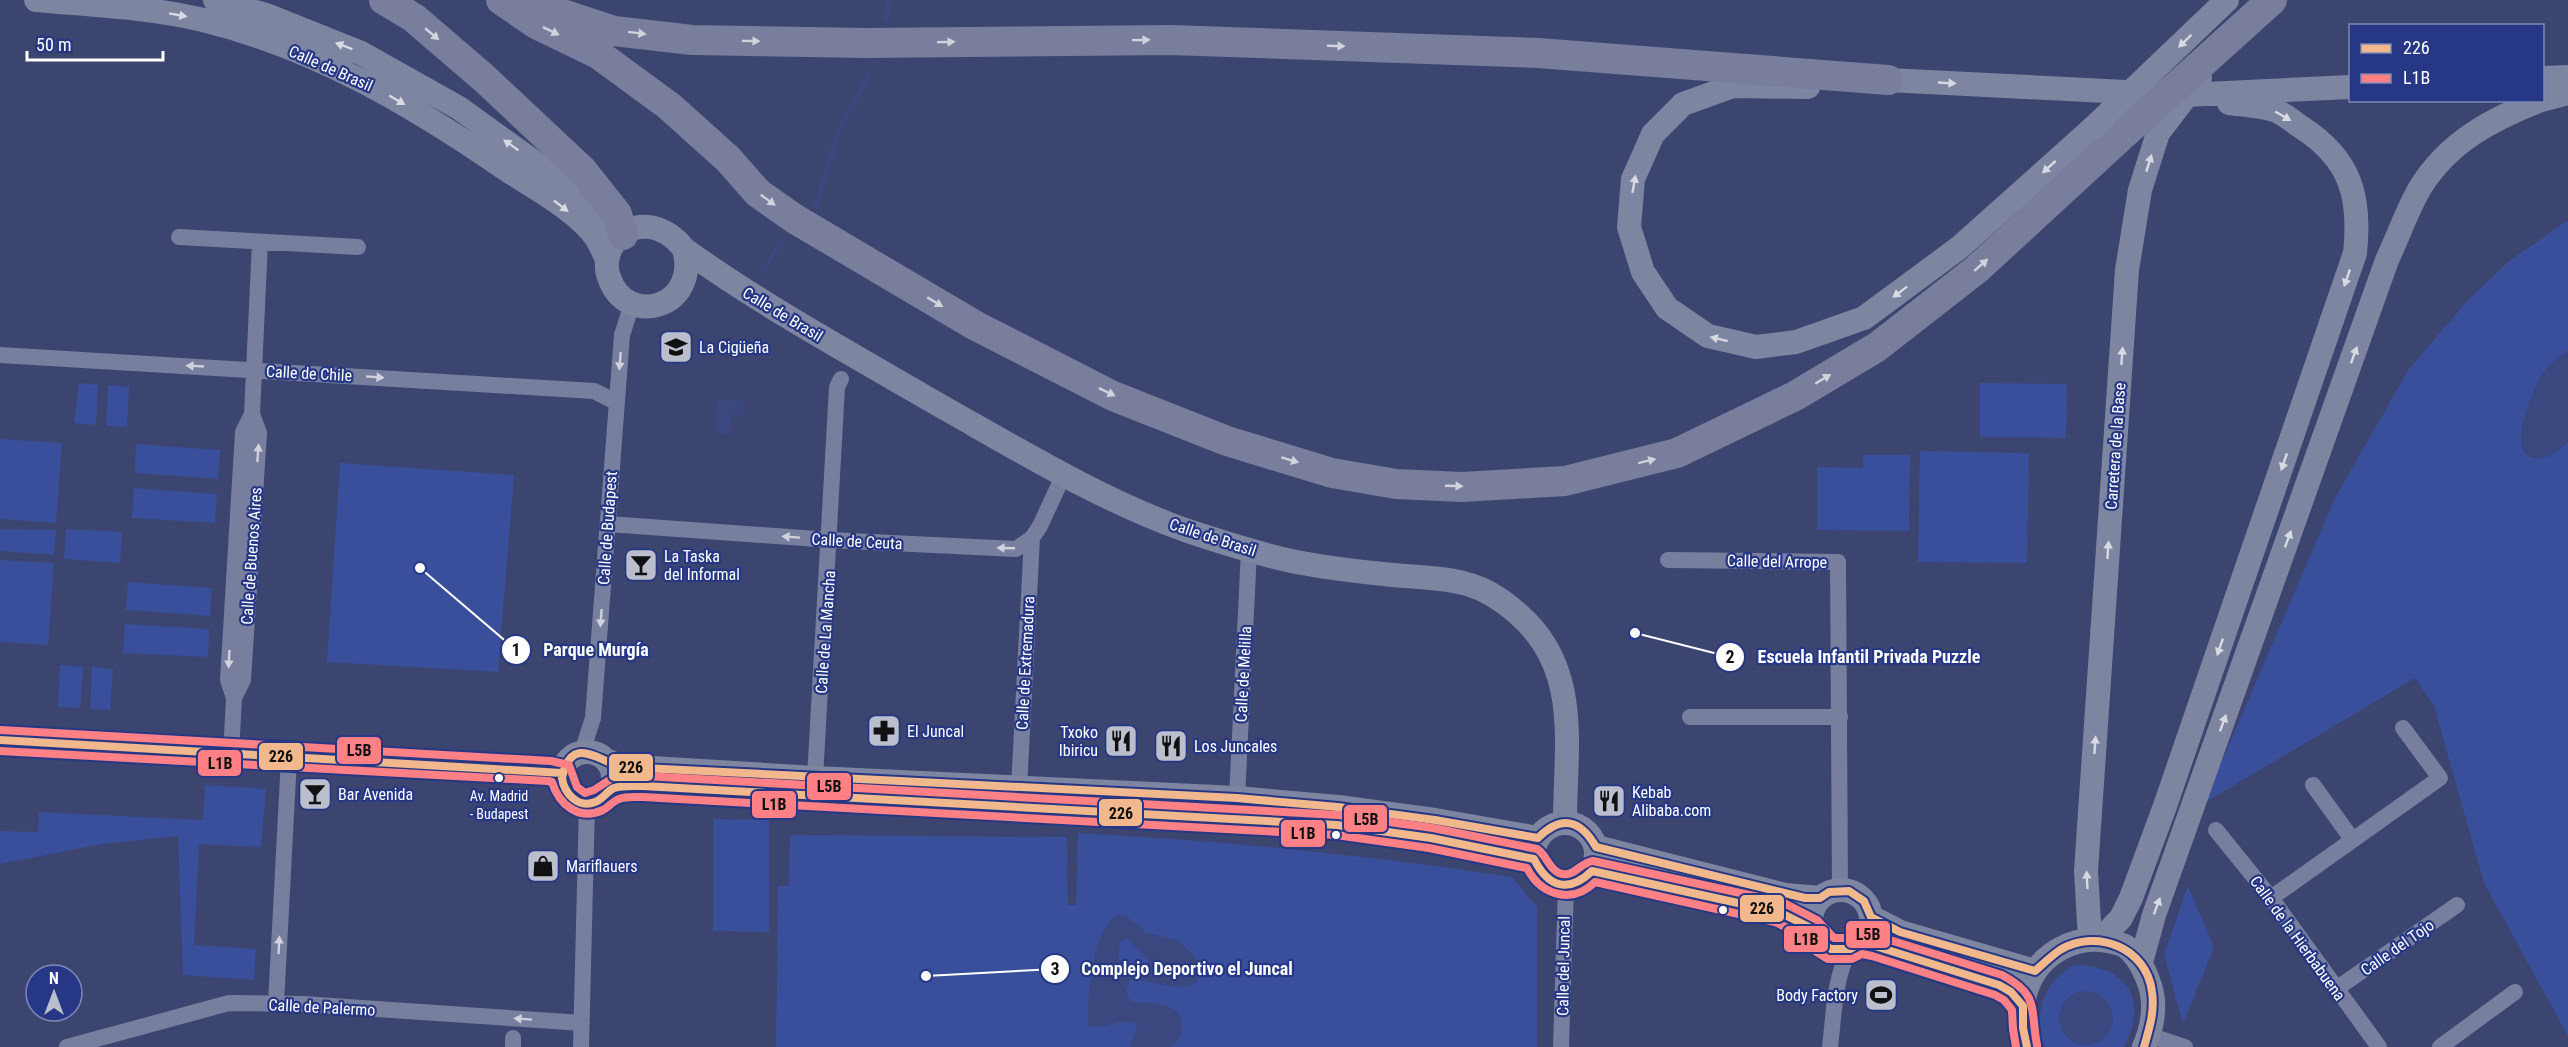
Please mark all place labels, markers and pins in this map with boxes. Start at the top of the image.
school or university icon: La Cigüeña [658,329,694,365]
place label: La Cigüeña [699,338,769,357]
bar icon: La Taska del Informal [623,547,659,583]
place label: La Taska del Informal [664,547,740,584]
callout: Parque Murgía [501,632,660,668]
callout: Escuela Infantil Privada Puzzle [1715,639,1992,675]
pharmacy icon: El Juncal [866,713,902,749]
place label: El Juncal [907,722,964,741]
place label: Txoko Ibiricu [1059,723,1098,760]
restaurant icon: Txoko Ibiricu [1103,723,1139,759]
restaurant icon: Los Juncales [1153,728,1189,764]
place label: Los Juncales [1194,737,1277,756]
marker: Av. Madrid - Budapest [493,772,505,784]
bar icon: Bar Avenida [297,776,333,812]
restaurant icon: Kebab Alibaba.com [1591,783,1627,819]
place label: Kebab Alibaba.com [1632,783,1711,820]
place label: Bar Avenida [338,785,413,804]
place label: Av. Madrid - Budapest [470,788,528,822]
unlabelled marker [1330,829,1342,841]
shop icon: Mariflauers [525,848,561,884]
place label: Mariflauers [566,857,637,876]
unlabelled marker [1717,904,1729,916]
callout: Complejo Deportivo el Juncal [1040,951,1305,987]
sports icon: Body Factory [1863,977,1899,1013]
place label: Body Factory [1776,986,1858,1005]

